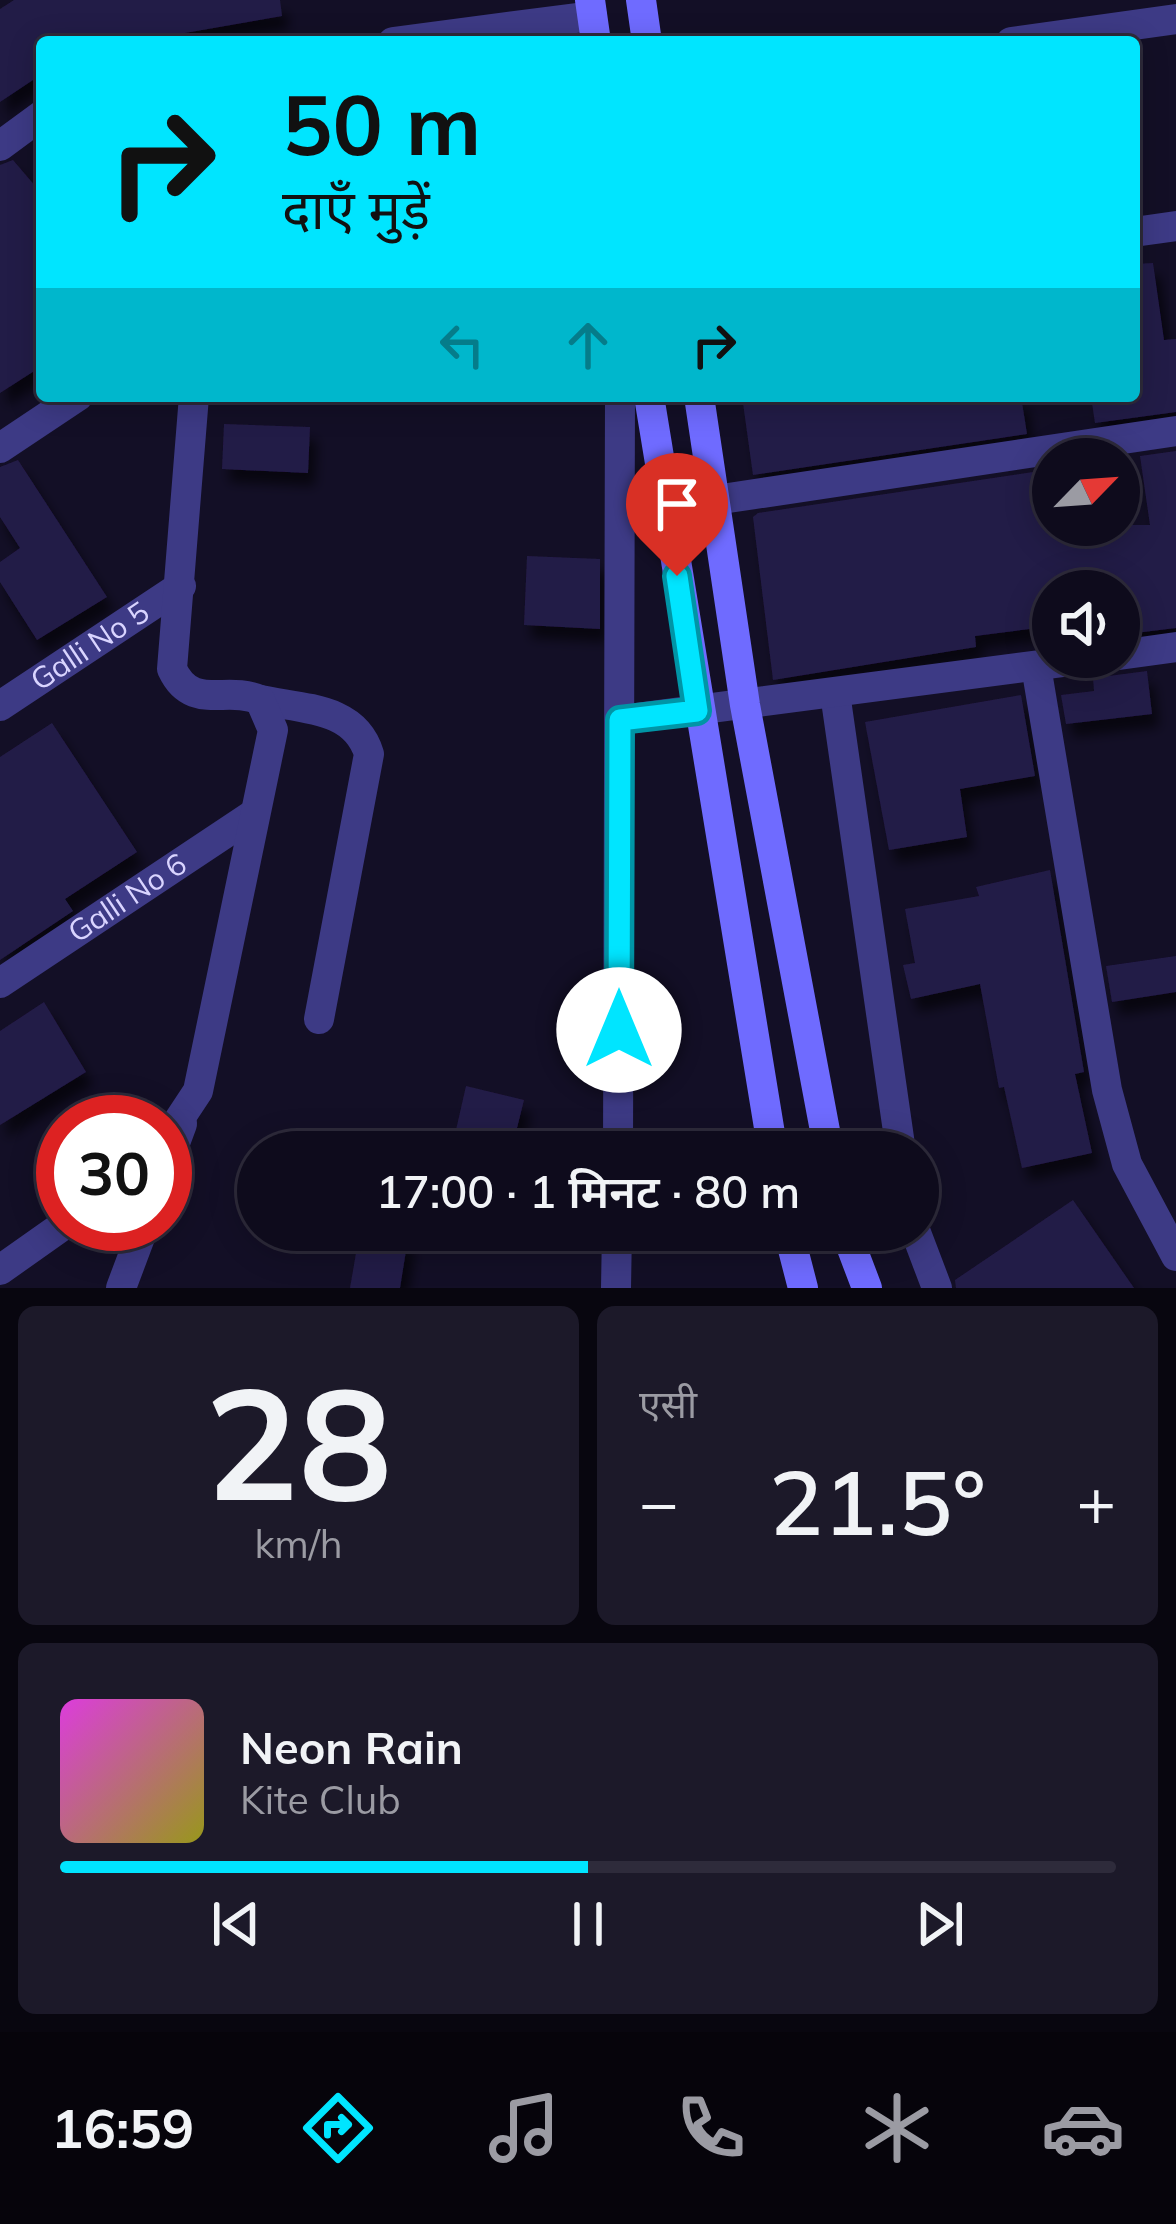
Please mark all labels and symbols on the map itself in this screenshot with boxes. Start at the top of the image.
north arrow [1032,438,1140,546]
pin [626,453,728,576]
street label: Galli No 5 [23,592,156,699]
street label: Galli No 6 [60,844,193,951]
position arrow [556,967,682,1093]
speed limit sign: 30 [36,1095,192,1251]

